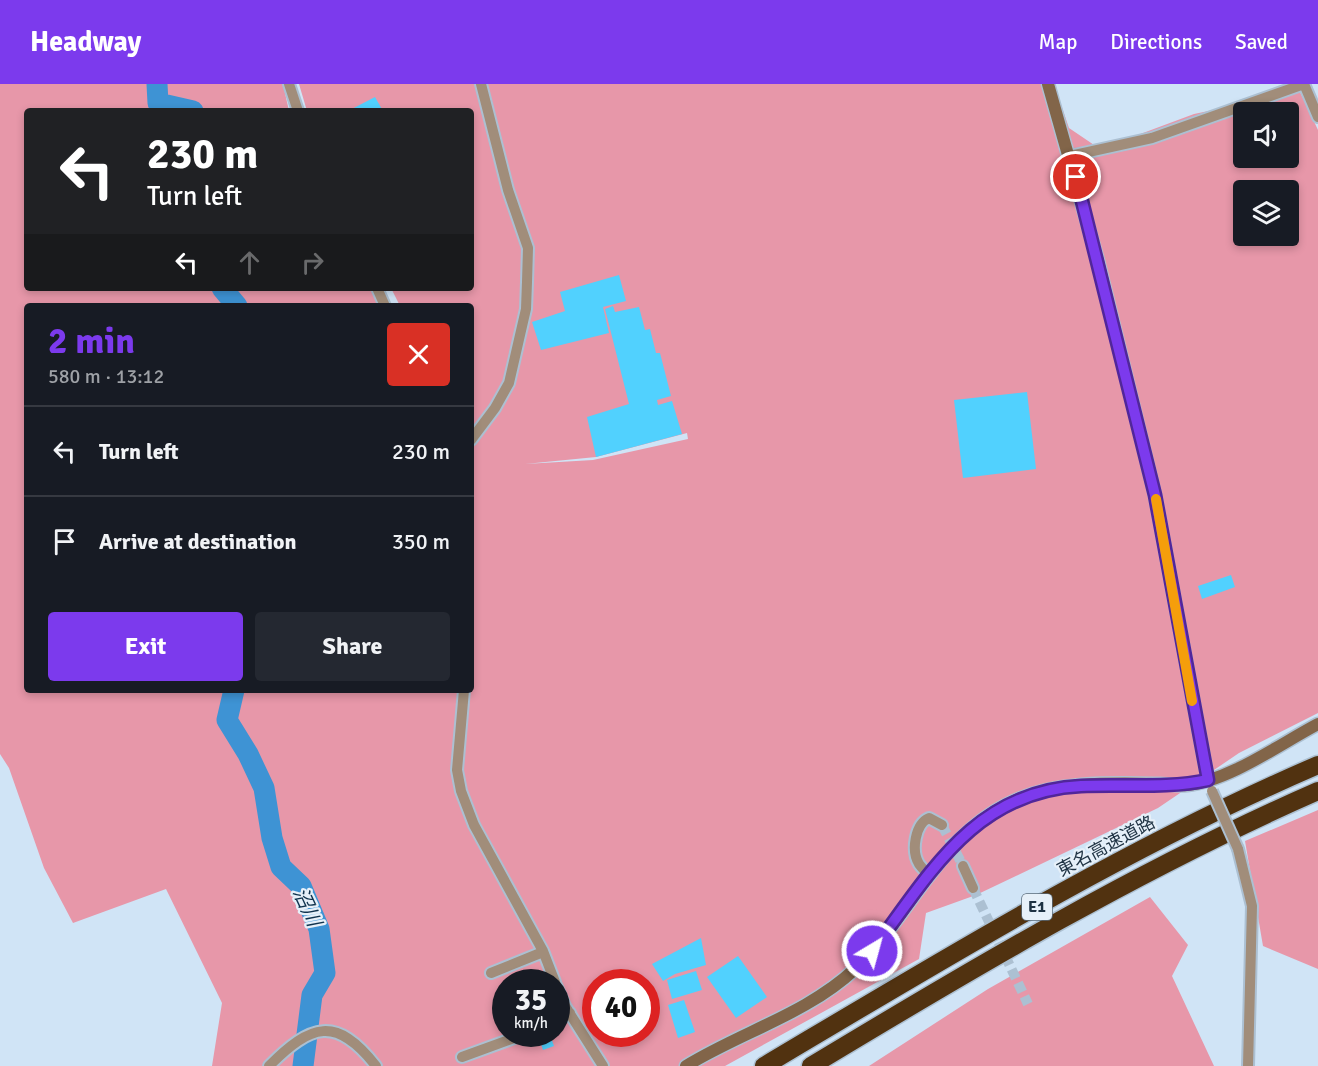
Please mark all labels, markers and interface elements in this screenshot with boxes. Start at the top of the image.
text: Headway [30,25,141,59]
text: Map [1039,29,1077,55]
text: Directions [1110,29,1202,55]
text: Saved [1235,29,1288,55]
map controls [1233,102,1299,246]
button: sound [1233,102,1299,168]
text: 230 m [147,129,258,180]
icon: left [48,132,126,210]
pin [1050,151,1101,202]
icon: arrive [1059,160,1092,193]
text: Turn left [147,180,242,213]
button: layers [1233,180,1299,246]
icon: left [170,246,203,279]
icon: ahead [233,246,266,279]
icon: right [296,246,329,279]
text: 2 min [48,319,135,364]
button: close [387,323,450,386]
text: 580 m · 13:12 [48,364,164,389]
icon: left [48,435,81,468]
text: Turn left [99,438,179,465]
text: 230 m [392,438,450,465]
icon: arrive [48,525,81,558]
text: Arrive at destination [99,528,296,555]
text: 350 m [392,528,450,555]
button: Exit [48,612,243,681]
button: Share [255,612,450,681]
street label: 東名高速道路 [1053,811,1159,881]
water label: 沼川 [287,884,328,932]
road number: E1 [1022,894,1052,920]
position arrow [840,919,904,983]
speed limit sign: 40 [582,969,660,1047]
text: 35 [515,982,547,1019]
text: km/h [514,1014,548,1032]

